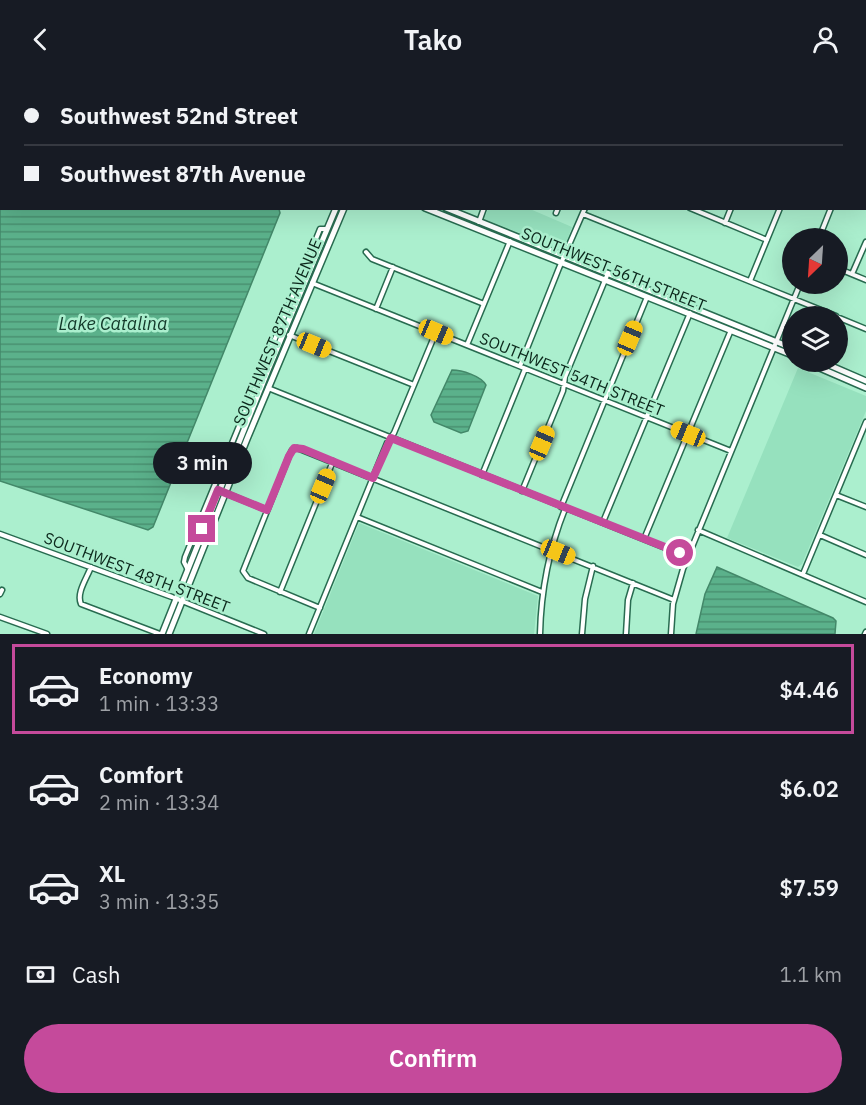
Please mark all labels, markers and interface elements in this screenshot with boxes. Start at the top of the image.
text: Tako [404,22,462,57]
icon: back [24,23,57,56]
icon: person [809,23,842,56]
text: Southwest 52nd Street [60,101,298,130]
text: Southwest 87th Avenue [60,159,306,188]
street label: SOUTHWEST 56TH STREET [519,223,709,315]
north arrow [782,228,848,294]
map controls [782,228,848,372]
street label: SOUTHWEST 87TH AVENUE [228,236,326,428]
button: layers [782,306,848,372]
water label: Lake Catalina [59,312,167,335]
car [416,317,456,347]
car [615,318,645,358]
street label: SOUTHWEST 54TH STREET [477,328,667,420]
car [294,330,334,360]
car [668,419,708,449]
car [527,423,557,463]
callout: 3 min [152,442,252,484]
text: 3 min [177,449,228,476]
car [308,466,338,506]
route end [188,515,215,542]
street label: SOUTHWEST 48TH STREET [41,527,233,617]
car [538,537,578,567]
route start [666,539,693,566]
text: Economy [99,661,193,690]
icon: car [27,662,81,716]
text: $4.46 [780,675,839,704]
text: 1 min · 13:33 [99,690,219,717]
text: Comfort [99,760,183,789]
icon: car [27,761,81,815]
text: $6.02 [780,774,839,803]
text: 2 min · 13:34 [99,789,219,816]
text: XL [99,859,125,888]
icon: car [27,860,81,914]
text: $7.59 [780,873,839,902]
text: 3 min · 13:35 [99,888,219,915]
icon: cash [24,958,57,991]
text: Cash [72,960,121,989]
text: 1.1 km [780,961,842,988]
button: Confirm [24,1024,842,1093]

